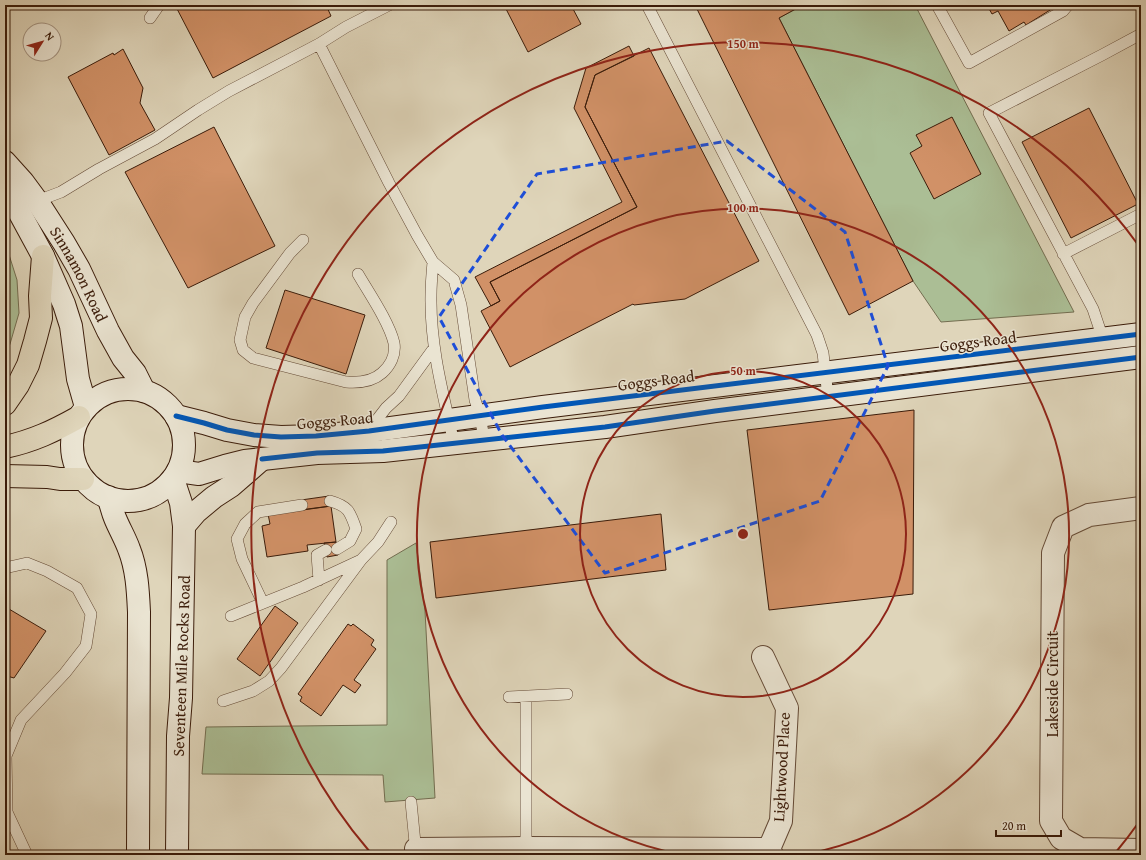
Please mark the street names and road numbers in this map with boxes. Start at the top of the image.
street label: Sinnamon Road [44,221,114,326]
street label: Goggs Road [938,324,1018,358]
street label: Goggs Road [616,363,696,397]
street label: Goggs Road [296,405,375,435]
street label: Seventeen Mile Rocks Road [166,574,196,757]
street label: Lakeside Circuit [1040,630,1064,737]
street label: Lightwood Place [766,712,796,822]

